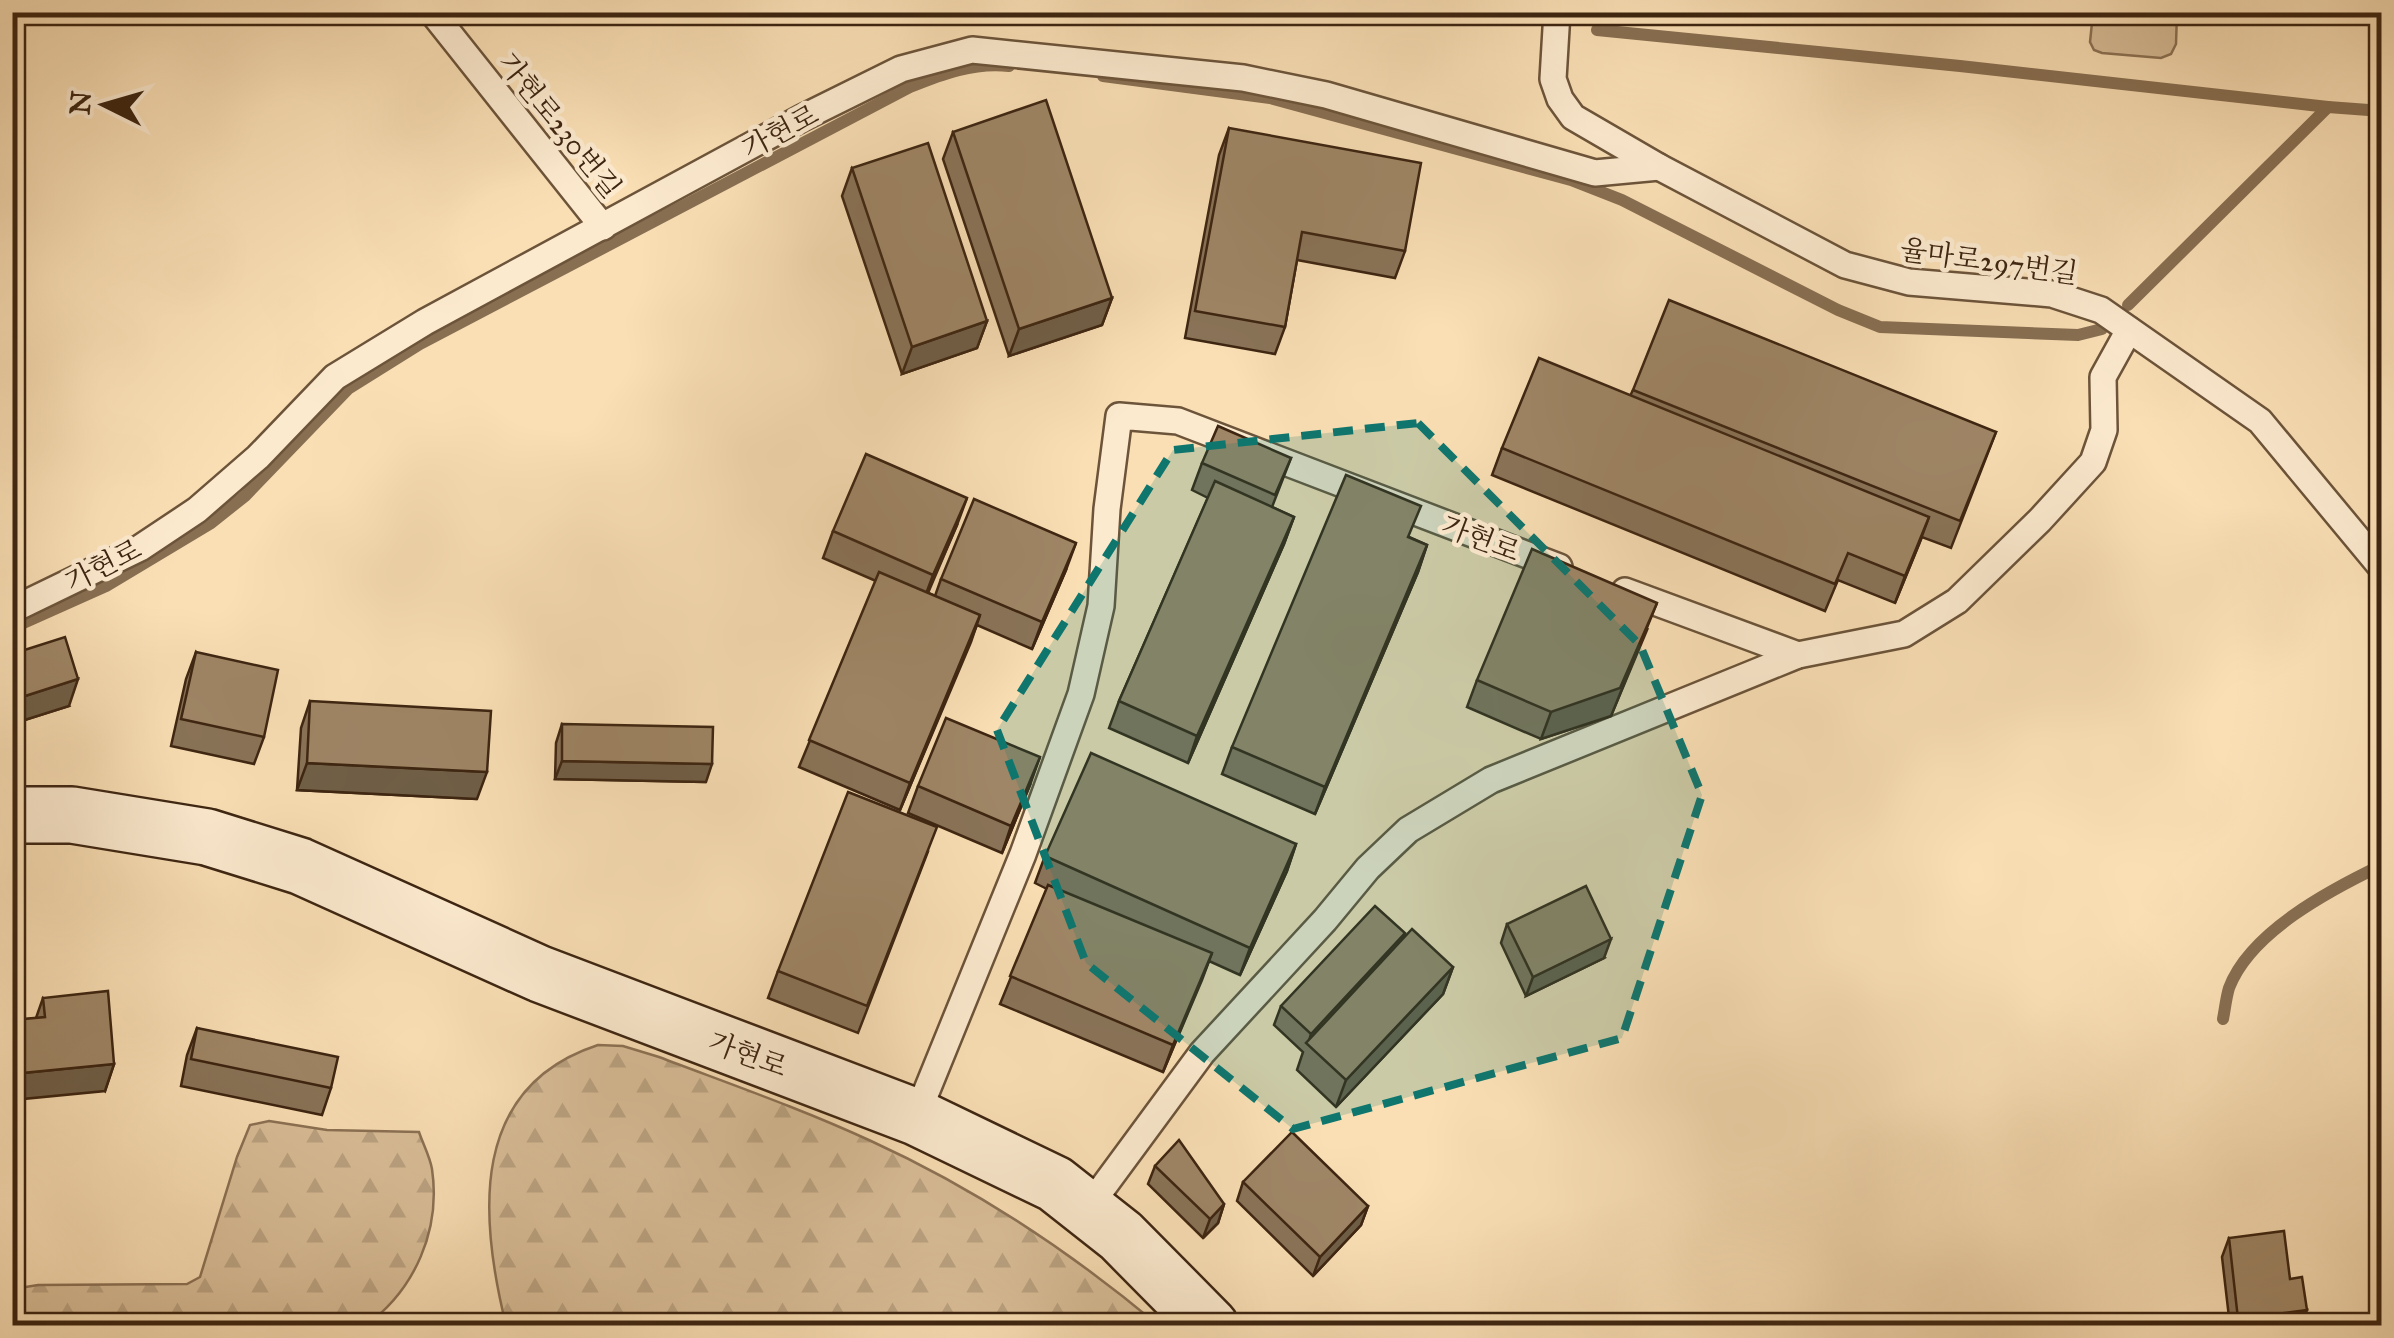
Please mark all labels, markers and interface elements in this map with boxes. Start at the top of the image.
street label: 가현로230번길 [490,46,629,205]
north arrow [55,55,155,155]
text: N [62,89,99,116]
street label: 가현로 [736,97,824,166]
street label: 율마로297번길 [1898,232,2080,291]
street label: 가현로 [1437,508,1525,569]
street label: 가현로 [59,531,147,599]
street label: 가현로 [704,1024,792,1085]

